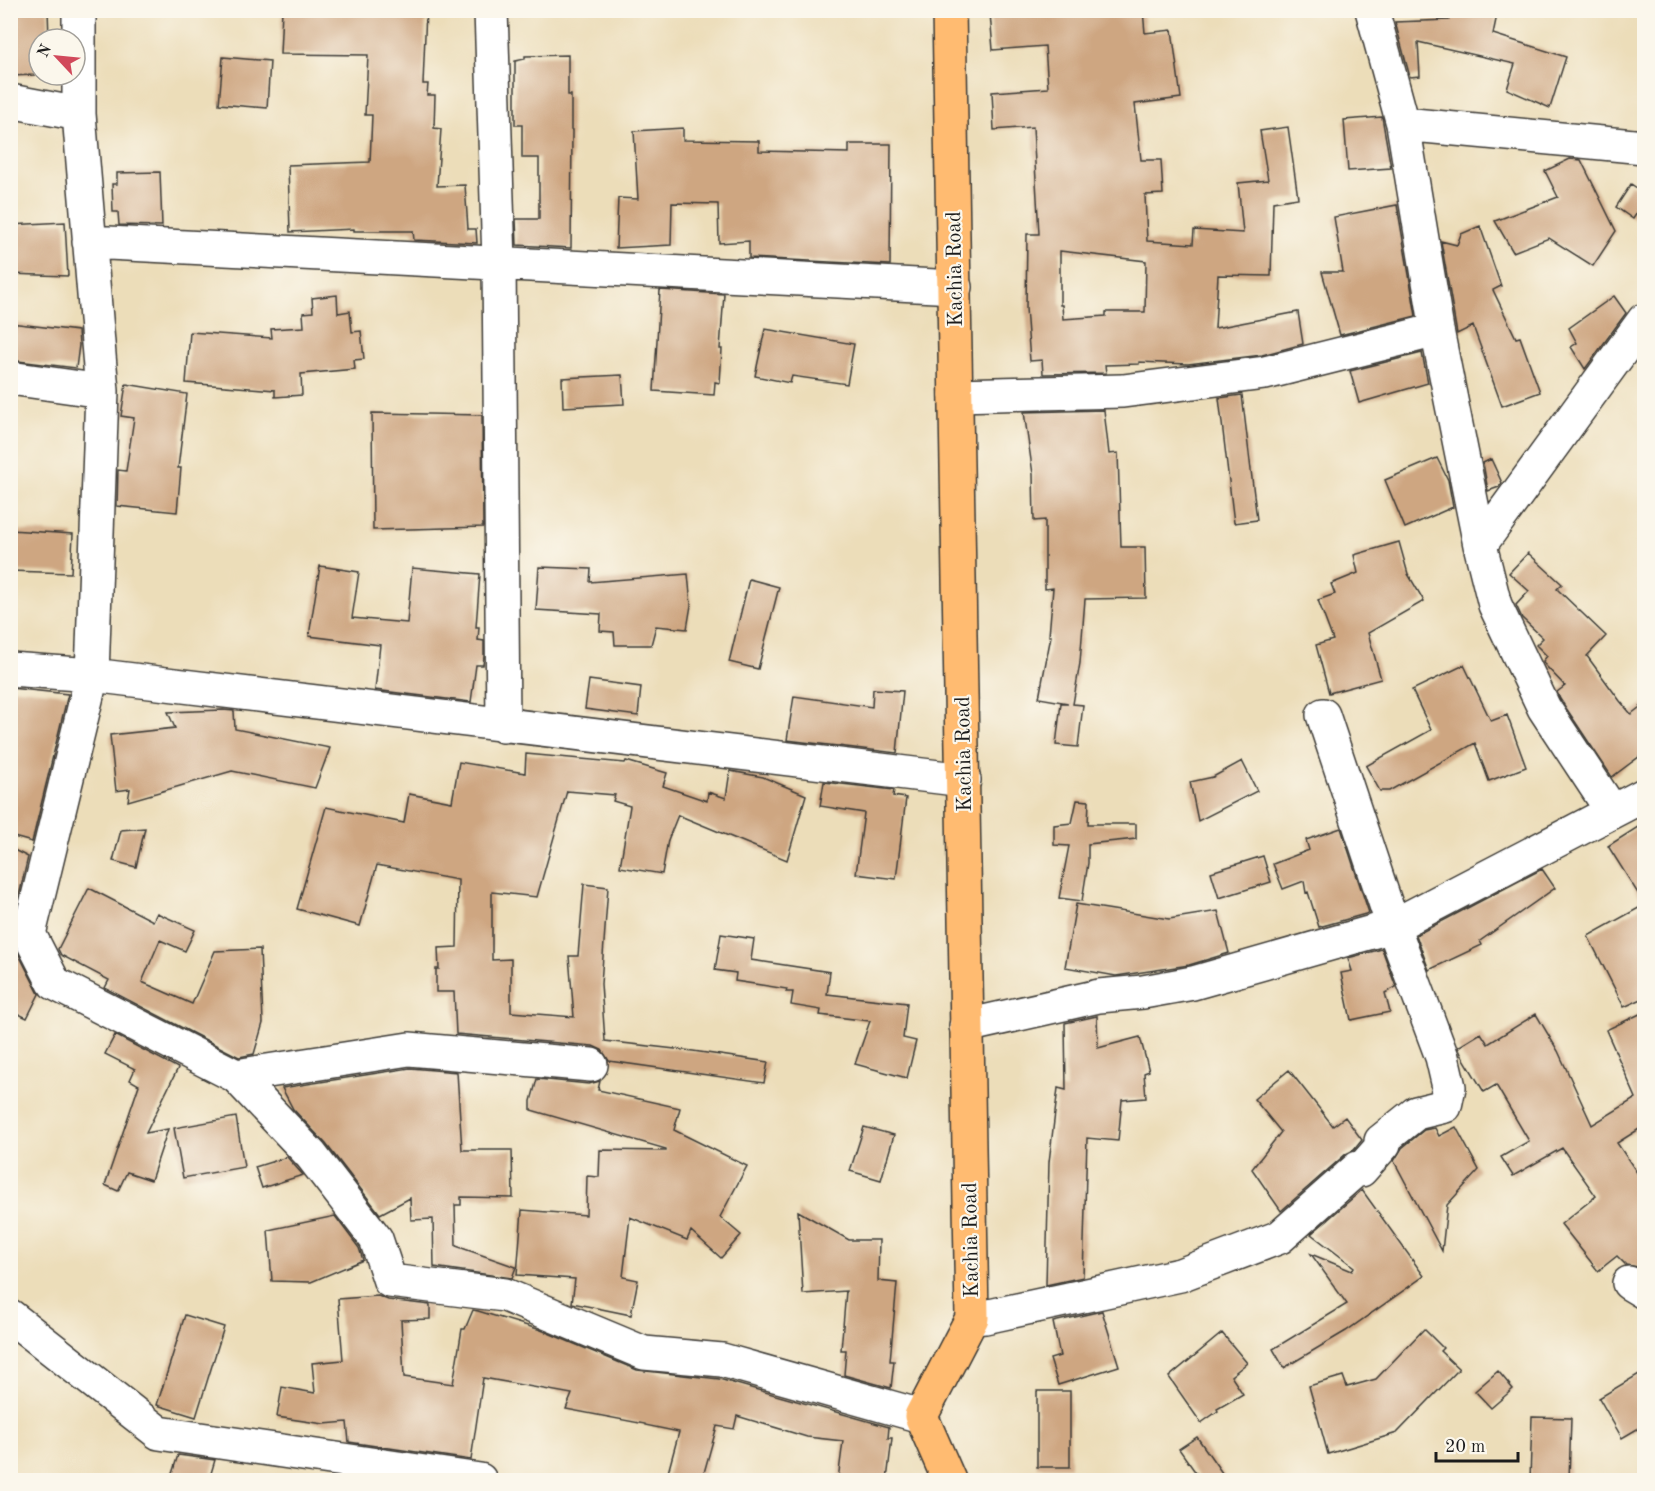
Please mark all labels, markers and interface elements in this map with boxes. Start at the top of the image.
north arrow [27,27,87,87]
text: N [35,42,56,60]
street label: Kachia Road [944,211,967,327]
street label: Kachia Road [953,696,976,812]
street label: Kachia Road [960,1182,983,1298]
scale bar [1436,1425,1518,1463]
text: 20 m [1445,1438,1485,1456]

